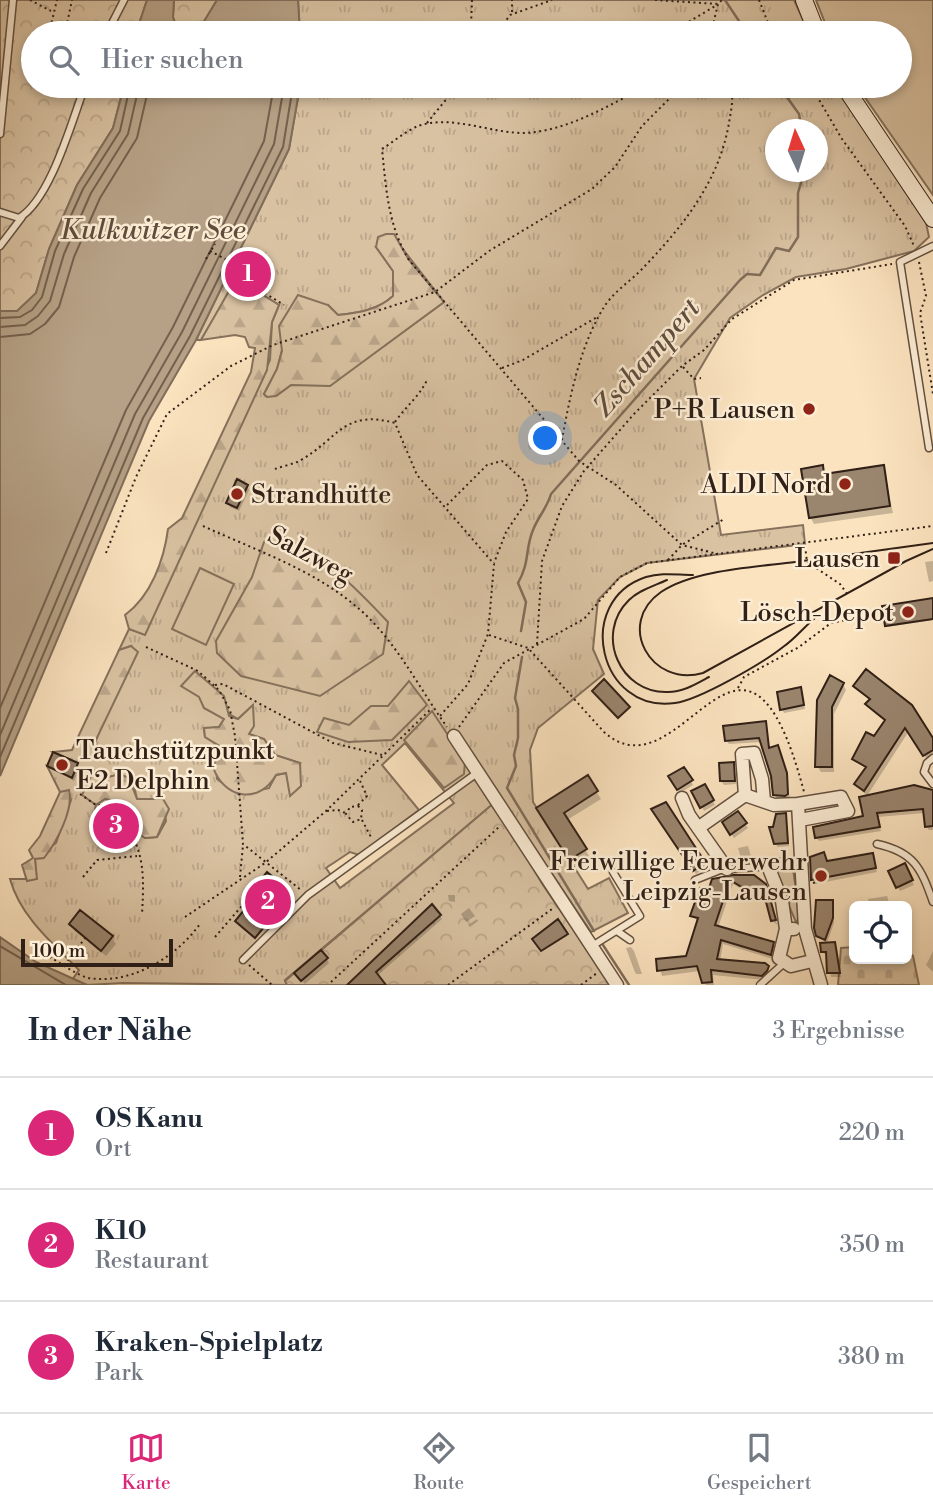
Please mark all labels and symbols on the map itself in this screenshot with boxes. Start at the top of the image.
north arrow [765,119,828,182]
water label: Kulkwitzer See [60,213,246,248]
pin: 1 [225,248,271,300]
water label: Zschampert [586,291,709,424]
place label: P+R Lausen [654,394,795,426]
marker: P+R Lausen [801,401,817,417]
your location [528,421,562,455]
place label: ALDI Nord [700,469,831,501]
marker: ALDI Nord [837,476,853,492]
place label: Strandhütte [251,479,391,511]
marker: Strandhütte [229,486,245,502]
street label: Salzweg [262,519,359,591]
place label: Lausen [795,543,880,575]
marker: Lausen [886,550,902,566]
place label: Lösch-Depot [740,597,894,629]
marker: Lösch-Depot [900,604,916,620]
place label: Tauchstützpunkt E2 Delphin [76,735,275,797]
marker: Tauchstützpunkt E2 Delphin [54,757,70,773]
pin: 3 [93,800,139,852]
place label: Freiwillige Feuerwehr Leipzig-Lausen [549,846,807,908]
marker: Freiwillige Feuerwehr Leipzig-Lausen [813,868,829,884]
pin: 2 [245,876,291,928]
scale bar [21,936,173,968]

